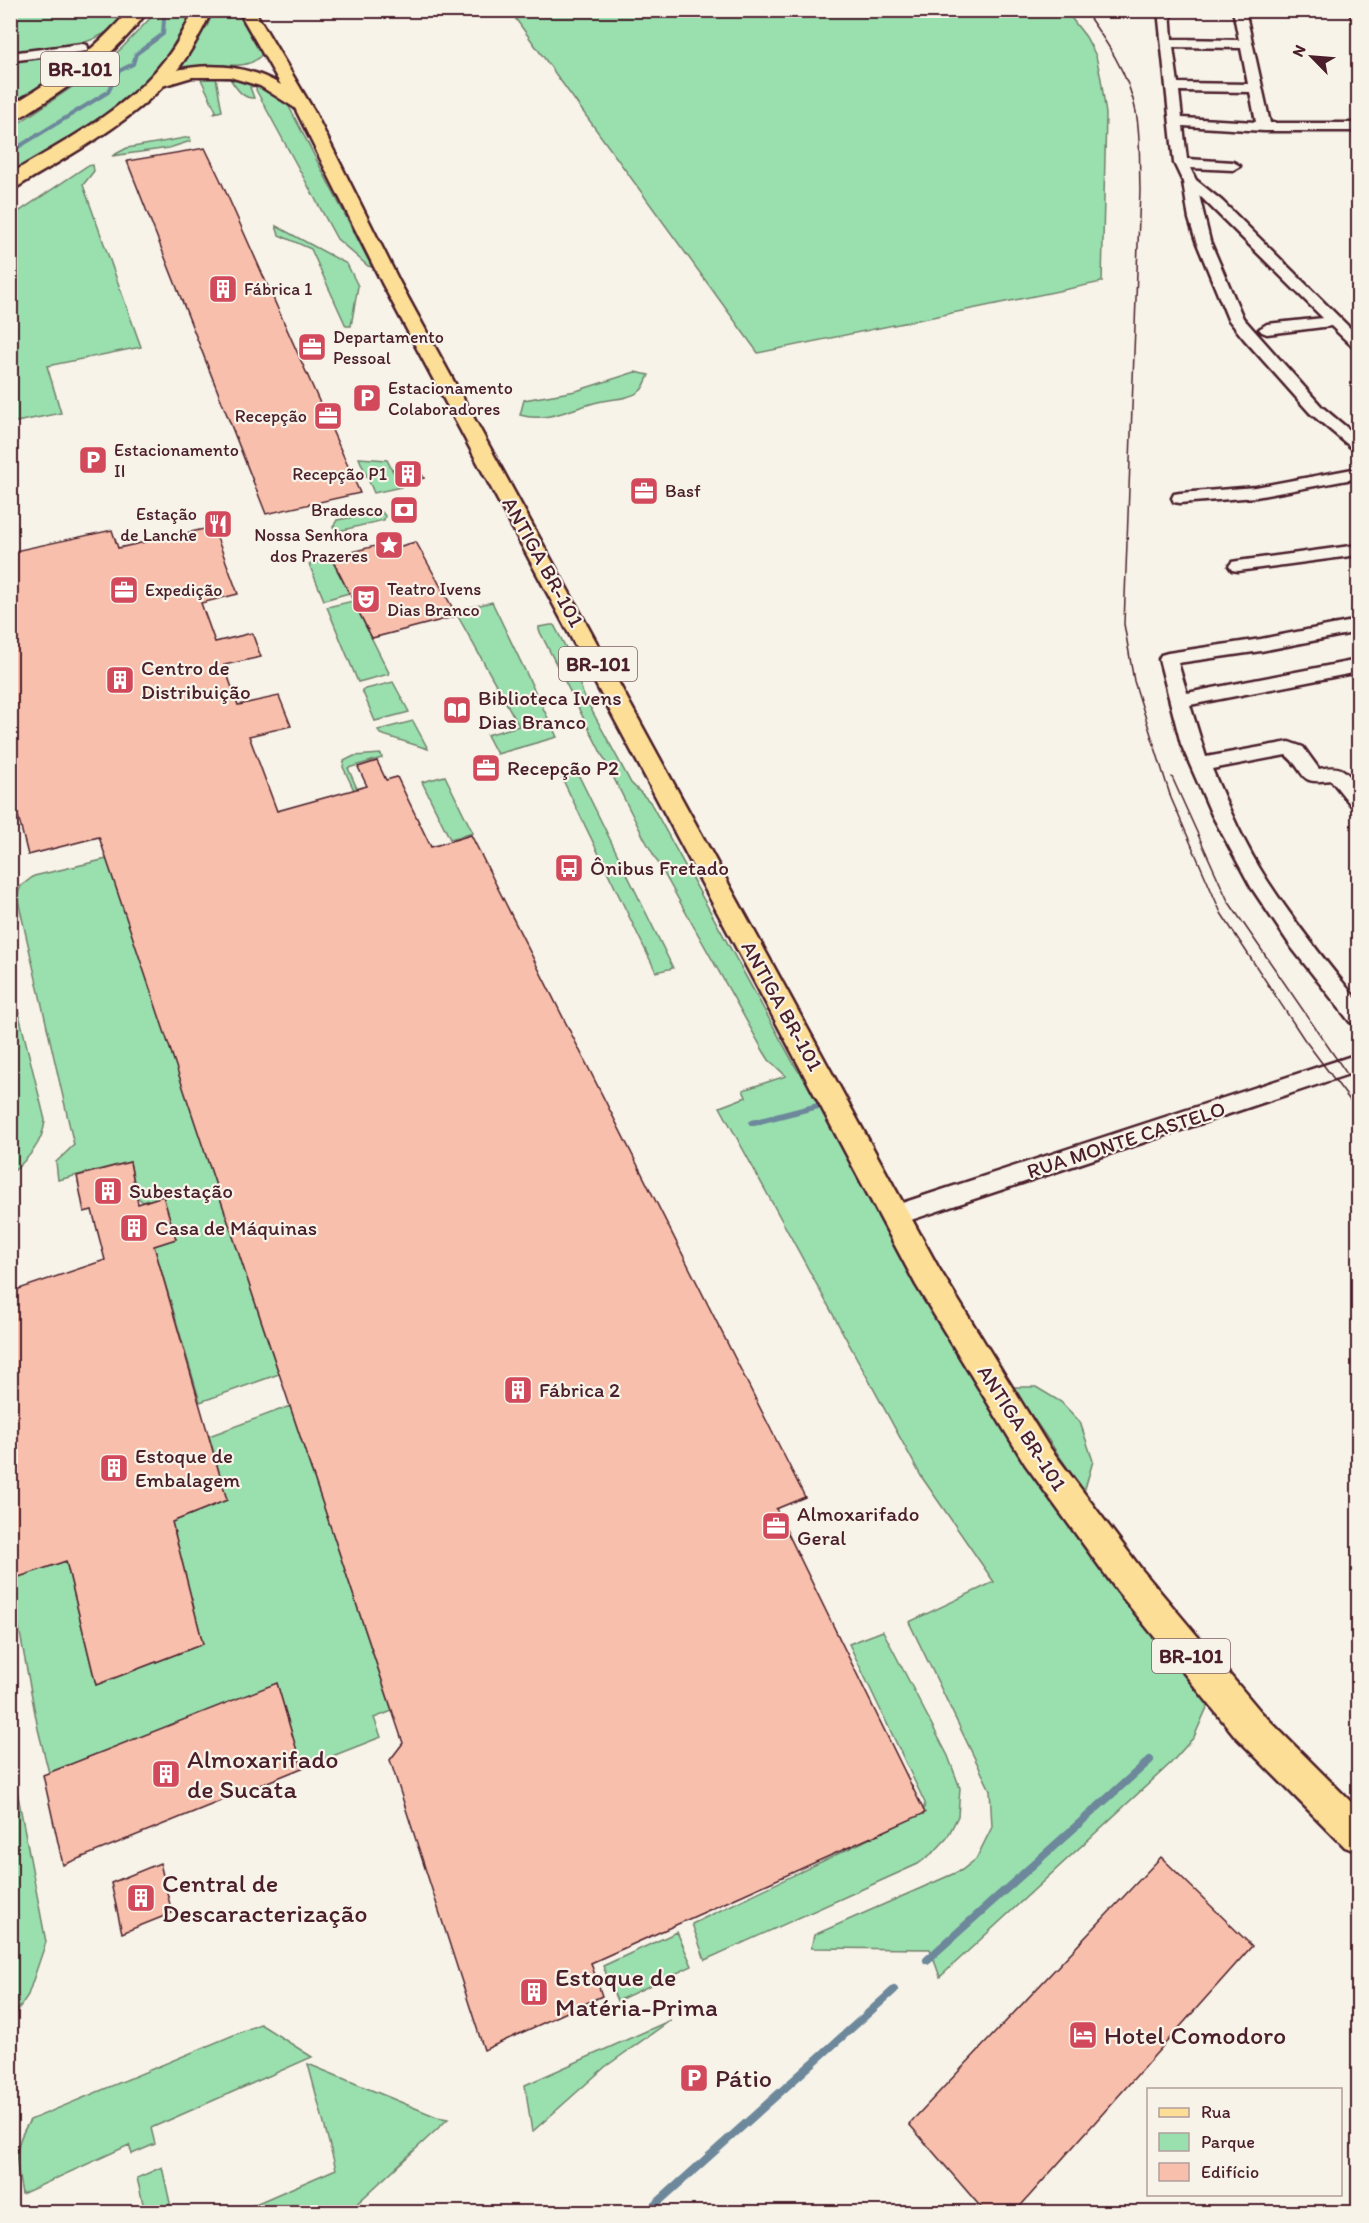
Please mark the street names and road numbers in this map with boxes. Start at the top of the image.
road number: BR-101 [41,52,119,86]
street label: ANTIGA BR-101 [497,492,590,631]
road number: BR-101 [559,647,637,681]
street label: ANTIGA BR-101 [736,936,829,1075]
street label: RUA MONTE CASTELO [1023,1096,1228,1183]
street label: ANTIGA BR-101 [972,1360,1073,1496]
road number: BR-101 [1152,1639,1230,1673]

